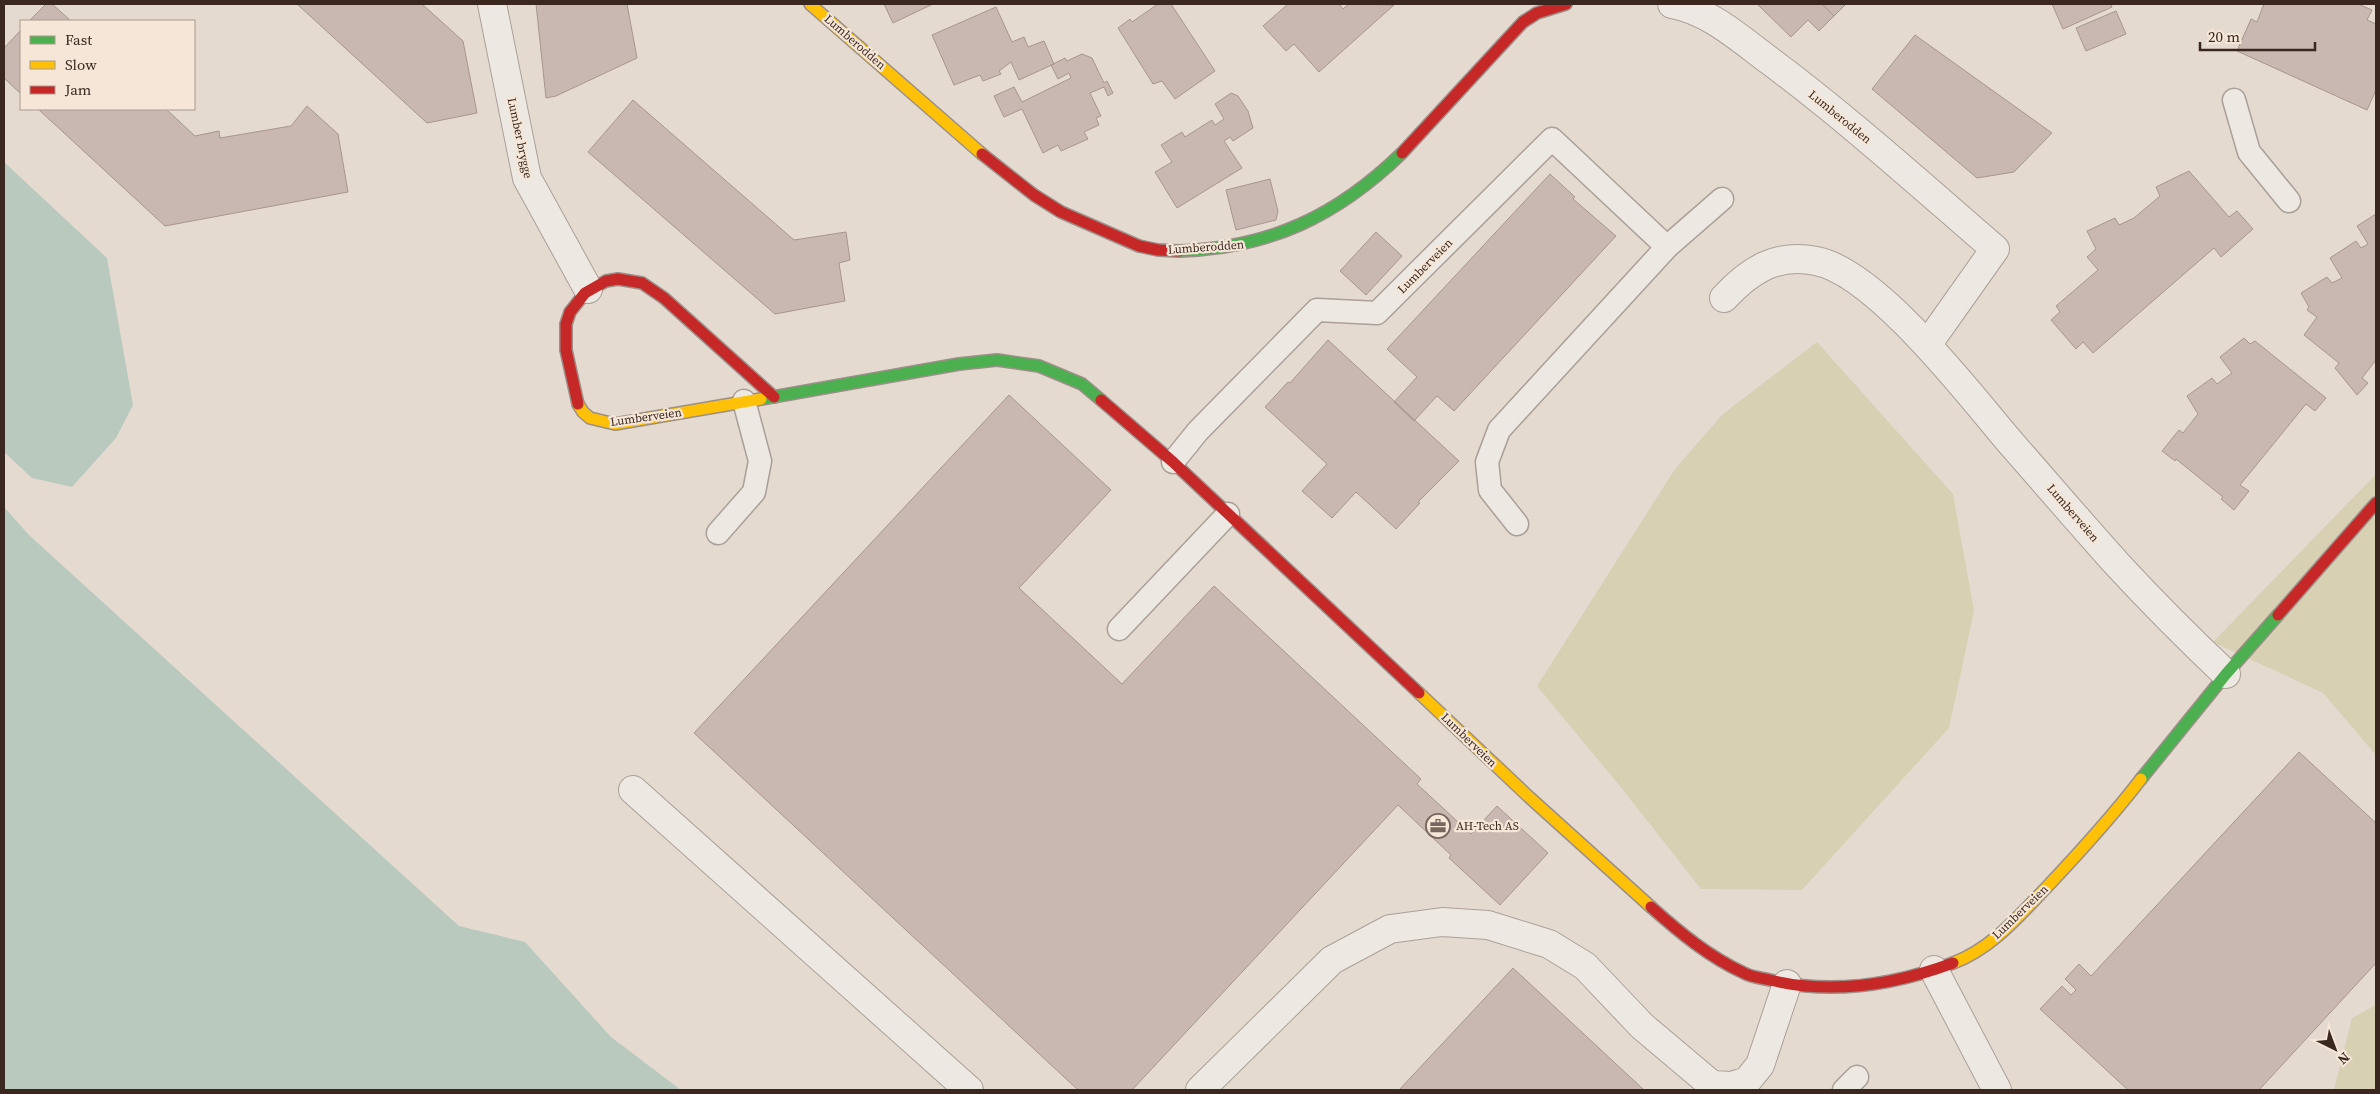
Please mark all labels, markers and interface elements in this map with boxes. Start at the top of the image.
street label: Lumberodden [821,11,889,73]
legend [20,20,195,110]
scale bar [2200,20,2315,52]
text: 20 m [2208,26,2240,47]
text: Fast [65,29,92,50]
text: Slow [65,54,97,75]
text: Jam [64,79,92,100]
street label: Lumberodden [1805,87,1875,147]
street label: Lumber brygge [504,96,536,180]
street label: Lumberveien [1394,235,1456,297]
street label: Lumberodden [1167,236,1245,258]
street label: Lumberveien [609,404,683,430]
street label: Lumberveien [2043,481,2103,545]
street label: Lumberveien [1438,709,1500,771]
office icon: AH-Tech AS [1425,813,1451,839]
place label: AH-Tech AS [1456,818,1519,834]
street label: Lumberveien [1989,881,2051,943]
north arrow [2310,1024,2360,1074]
text: N [2333,1048,2354,1070]

